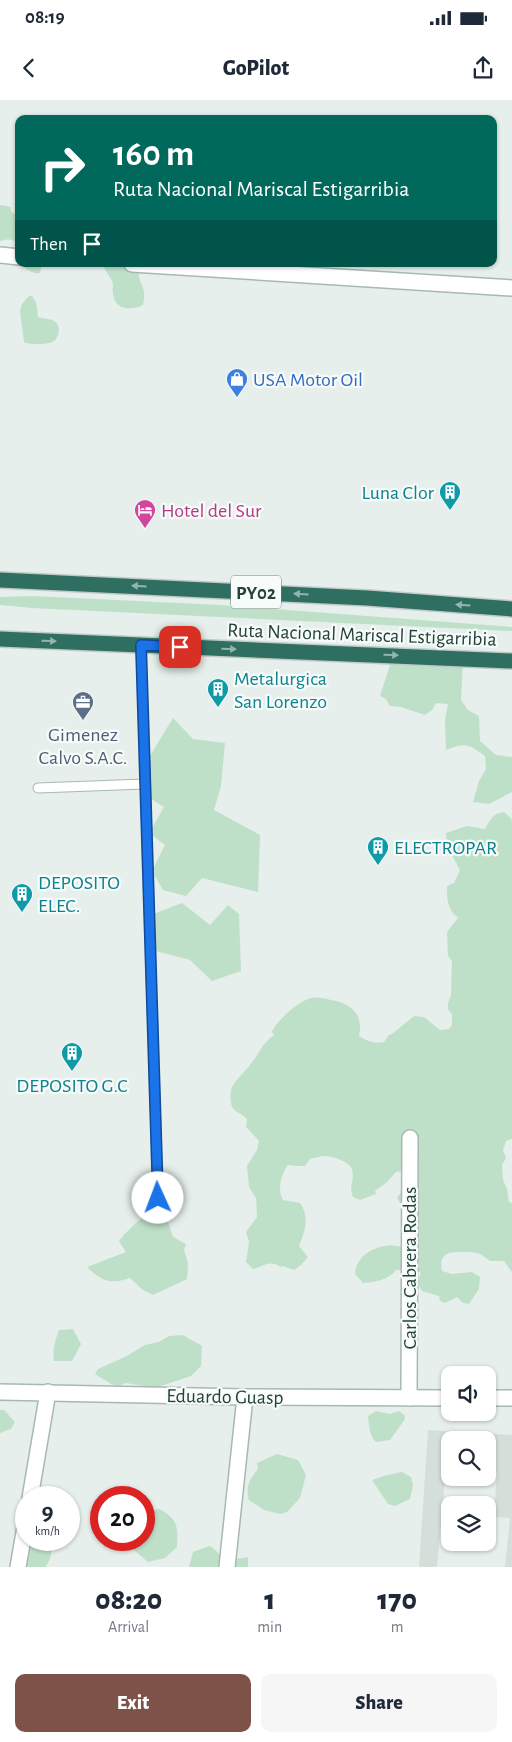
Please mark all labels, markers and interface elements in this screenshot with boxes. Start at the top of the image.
text: 08:19 [25,8,65,27]
icon: back [15,54,43,82]
icon: share [469,54,497,82]
text: GoPilot [223,57,289,79]
icon: right [30,135,95,200]
text: 160 m [113,137,194,172]
text: Ruta Nacional Mariscal Estigarribia [113,178,409,200]
icon: arrive [78,230,106,258]
text: Then [30,235,68,254]
shop icon: USA Motor Oil [225,367,249,398]
place label: USA Motor Oil [253,370,363,390]
building icon: Luna Clor [438,480,462,511]
place label: Luna Clor [361,483,435,503]
hotel icon: Hotel del Sur [133,498,157,529]
place label: Hotel del Sur [161,501,262,521]
road number: PY02 [231,576,281,608]
one-way arrow [131,582,147,590]
one-way arrow [293,590,309,598]
one-way arrow [455,601,471,609]
street label: Ruta Nacional Mariscal Estigarribia [227,620,497,650]
pin [159,626,201,668]
icon: arrive [166,633,194,661]
one-way arrow [41,638,57,646]
one-way arrow [221,645,237,653]
one-way arrow [383,652,399,660]
place label: Metalurgica San Lorenzo [234,669,327,712]
building icon: Metalurgica San Lorenzo [206,677,230,708]
office icon: Gimenez Calvo S.A.C. [71,690,95,721]
place label: Gimenez Calvo S.A.C. [39,725,127,768]
building icon: ELECTROPAR [366,835,390,866]
place label: ELECTROPAR [394,838,497,858]
place label: DEPOSITO ELEC. [38,873,120,916]
building icon: DEPOSITO ELEC. [10,882,34,913]
building icon: DEPOSITO G.C [60,1041,84,1072]
place label: DEPOSITO G.C [16,1076,128,1096]
position arrow [131,1171,183,1223]
street label: Carlos Cabrera Rodas [400,1187,420,1349]
map controls [441,1366,496,1551]
button: sound [441,1366,496,1421]
street label: Eduardo Guasp [166,1386,284,1408]
button: search [441,1431,496,1486]
speed limit sign: 20 [90,1486,155,1551]
button: layers [441,1496,496,1551]
text: 9 [41,1500,54,1525]
text: km/h [35,1525,60,1537]
text: 08:20 [95,1585,162,1615]
text: 1 [264,1585,275,1615]
text: 170 [377,1585,417,1615]
text: Arrival [108,1619,149,1635]
text: min [257,1619,282,1635]
text: m [391,1619,404,1635]
button: Exit [15,1674,251,1732]
button: Share [261,1674,497,1732]

